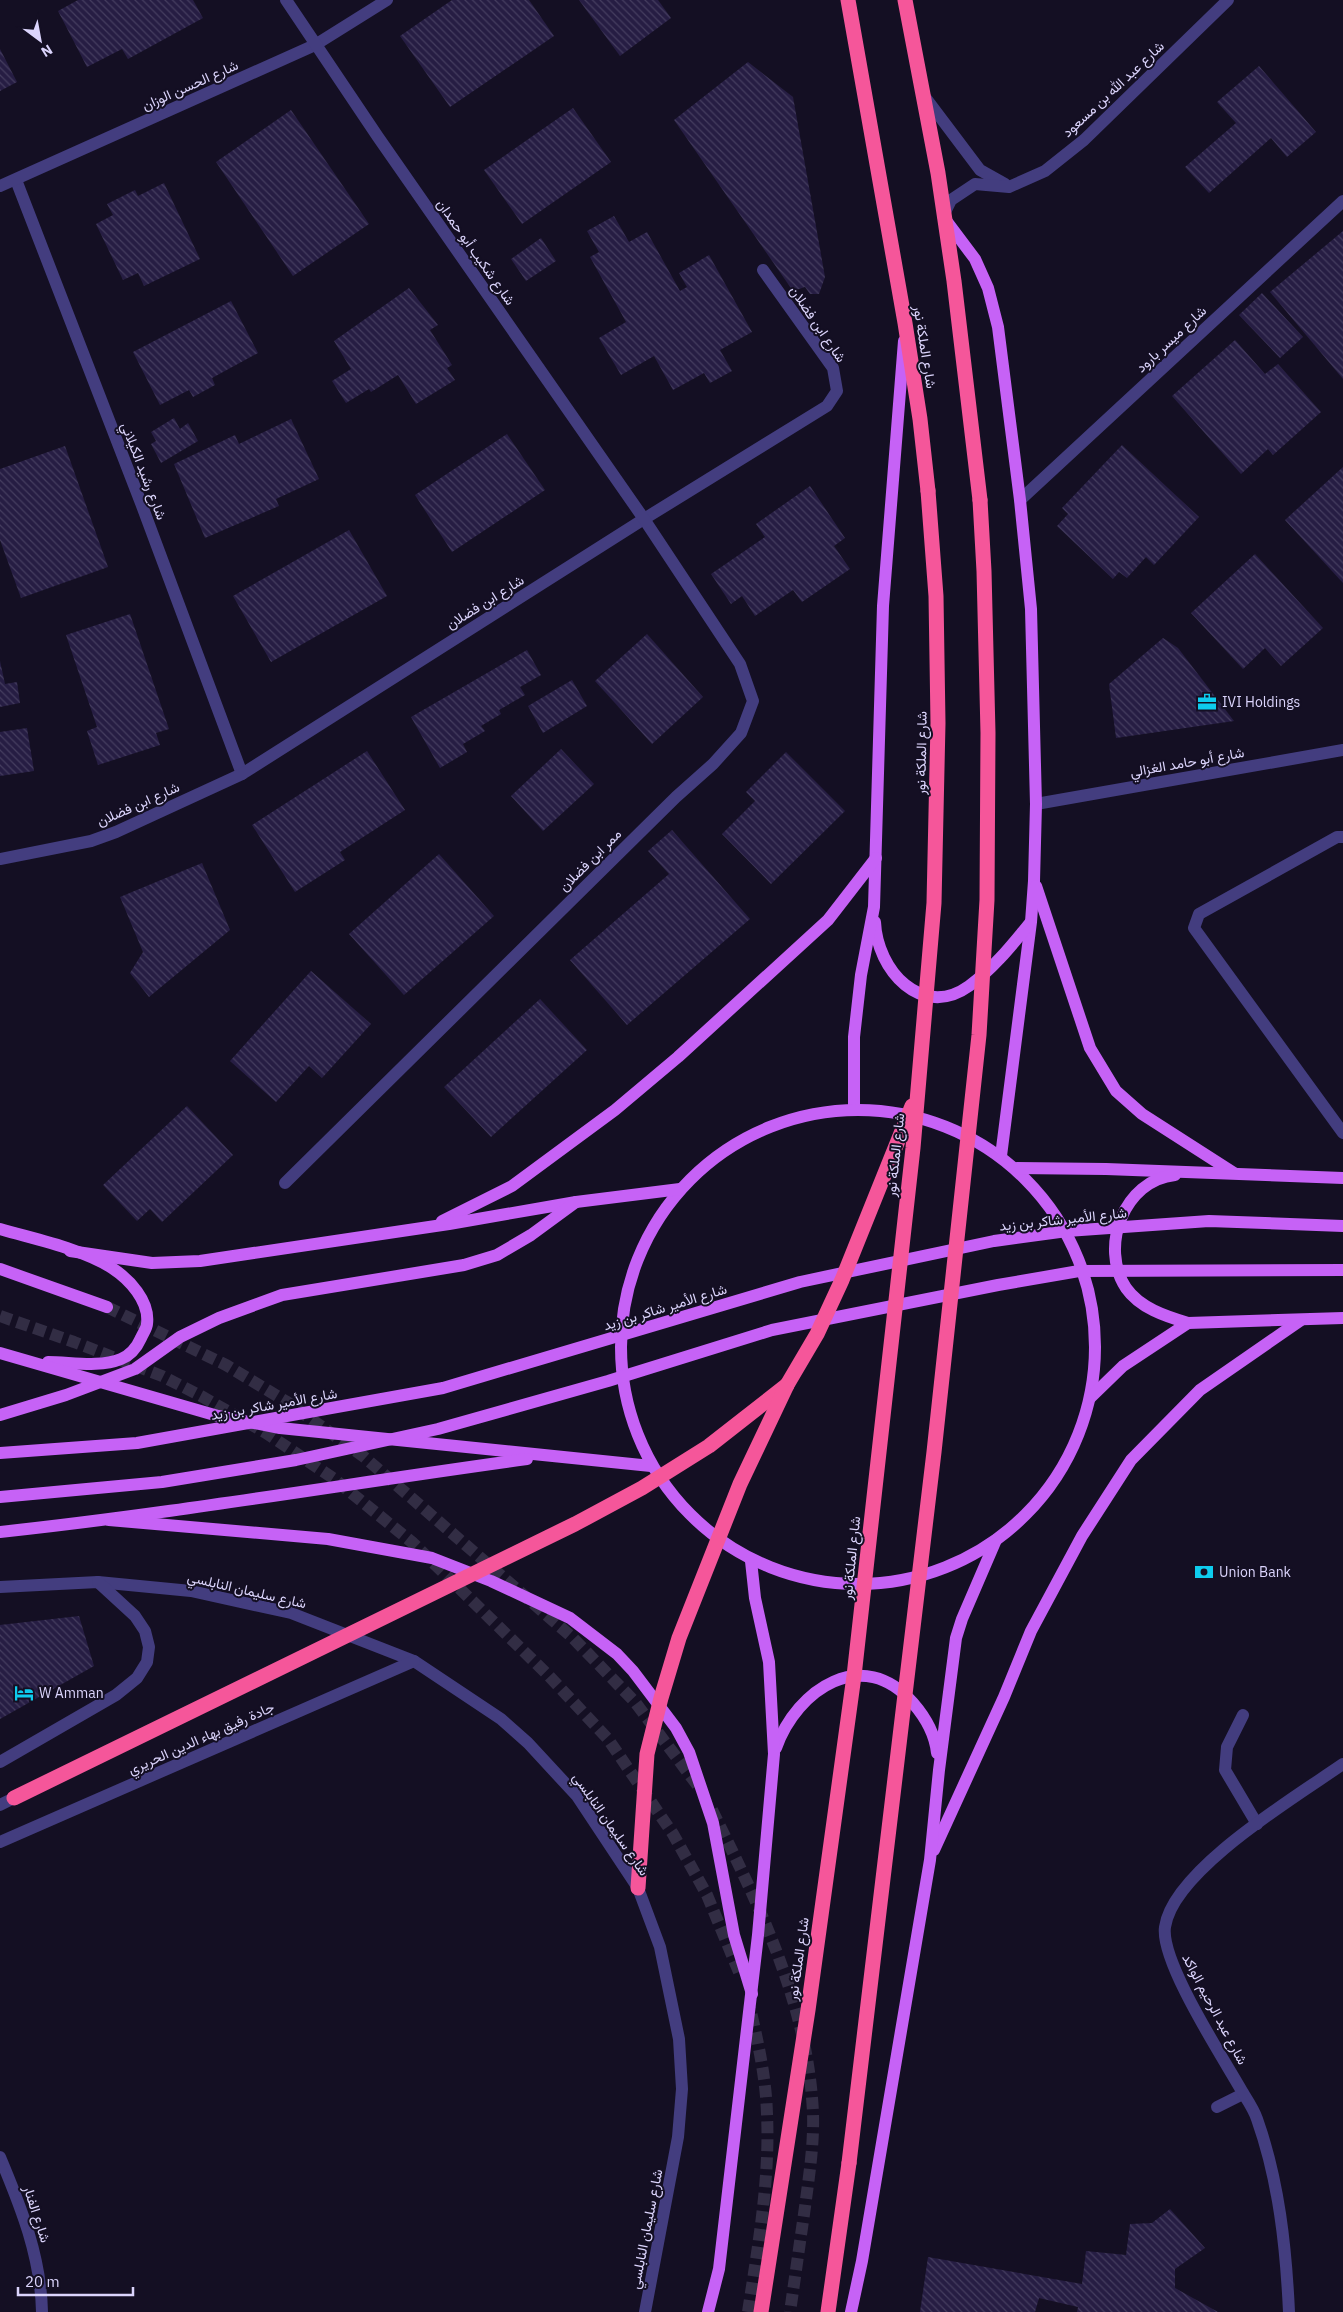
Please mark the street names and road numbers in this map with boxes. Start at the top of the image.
street label: شارع عبد الله بن مسعود [1058,37,1169,142]
street label: شارع الحسن الوزان [139,56,242,116]
street label: شارع شكيب أبو حمدان [431,195,519,310]
street label: شارع ابن فضلان [784,282,850,367]
street label: شارع ميسر بارود [1132,302,1211,378]
street label: شارع الملكة نور [907,303,940,390]
street label: شارع رشيد الكيلاني [114,420,171,523]
street label: شارع ابن فضلان [443,571,528,635]
street label: شارع الملكة نور [911,711,933,796]
street label: شارع أبو حامد الغزالي [1128,743,1246,784]
street label: شارع ابن فضلان [94,778,183,832]
street label: ممر ابن فضلان [555,825,625,895]
street label: شارع الملكة نور [882,1112,910,1199]
street label: شارع الأمير شاكر بن زيد [998,1203,1128,1237]
street label: شارع الأمير شاكر بن زيد [601,1280,729,1336]
street label: شارع الأمير شاكر بن زيد [209,1384,339,1426]
street label: شارع الملكة نور [838,1515,866,1602]
street label: شارع سليمان النابلسي [185,1568,308,1615]
street label: جادة رفيق بهاء الدين الحريري [125,1698,278,1781]
street label: شارع سليمان النابلسي [566,1769,653,1881]
street label: شارع الملكة نور [783,1916,815,2003]
street label: شارع عبد الرحيم الواكد [1176,1950,1252,2068]
street label: شارع سليمان النابلسي [626,2168,669,2291]
street label: شارع الفنار [17,2182,55,2245]

